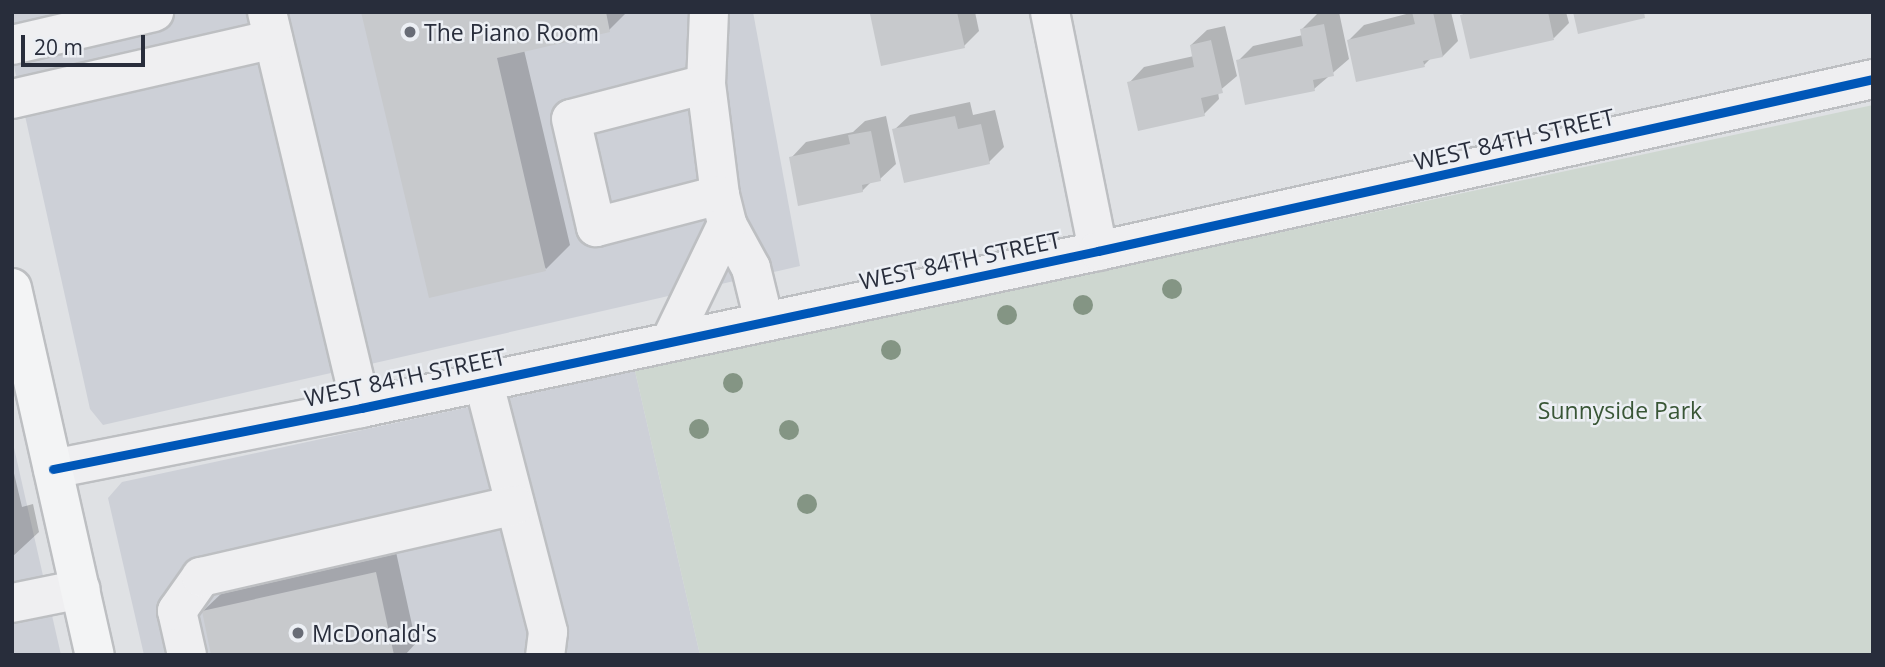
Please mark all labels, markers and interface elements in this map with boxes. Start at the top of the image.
place label: The Piano Room [424,18,599,46]
scale bar [24,21,149,65]
marker: The Piano Room [402,24,418,40]
text: 20 m [34,33,83,61]
street label: WEST 84TH STREET [1411,103,1617,175]
street label: WEST 84TH STREET [857,225,1063,295]
street label: WEST 84TH STREET [302,342,508,412]
park label: Sunnyside Park [1538,396,1702,424]
place label: McDonald's [312,619,437,647]
marker: McDonald's [290,625,306,641]

